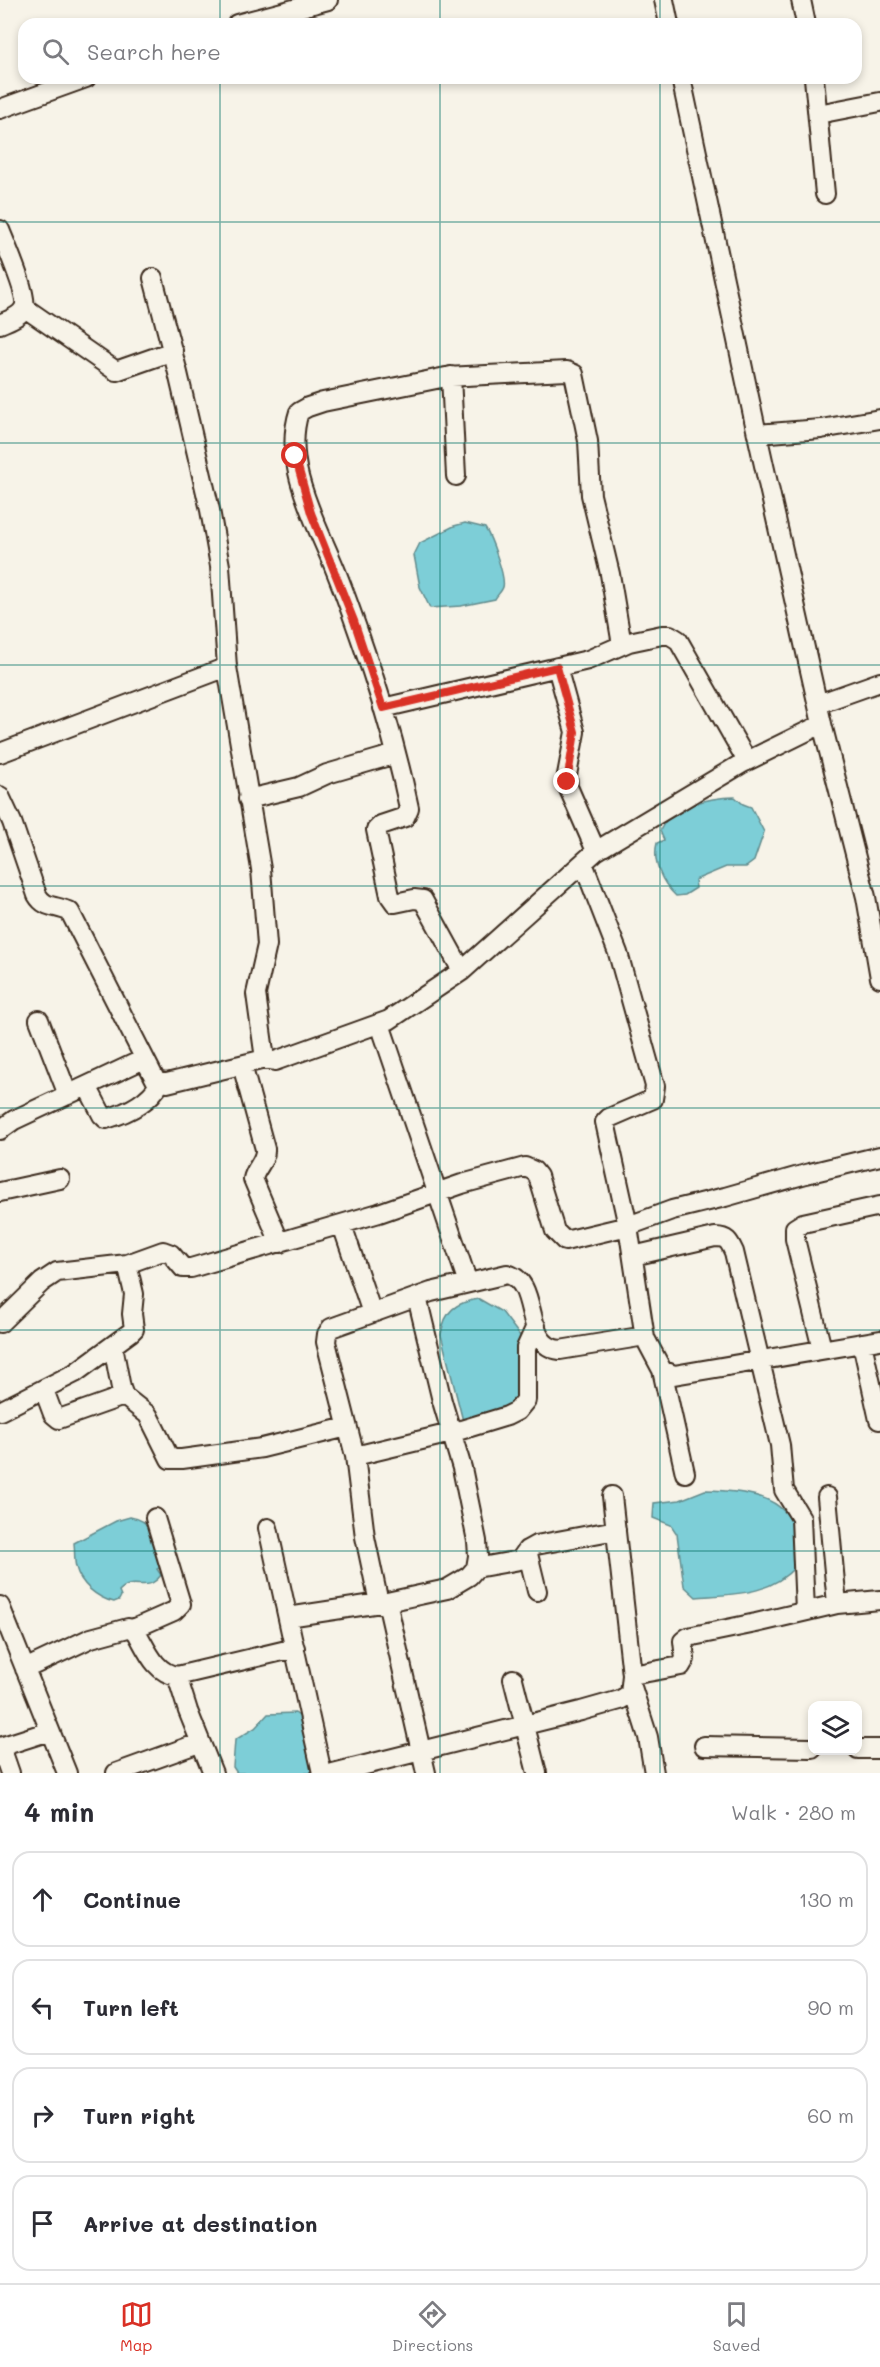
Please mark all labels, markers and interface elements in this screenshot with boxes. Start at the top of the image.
search box [18,18,862,84]
icon: search [39,35,72,68]
text: Search here [87,37,221,66]
route start [281,442,307,468]
route end [553,768,579,794]
map controls [808,1701,862,1755]
button: layers [808,1701,862,1755]
text: 4 min [24,1795,94,1829]
text: Walk · 280 m [731,1799,856,1825]
icon: ahead [26,1883,59,1916]
text: Continue [83,1885,181,1914]
text: 130 m [799,1886,854,1912]
icon: left [26,1991,59,2024]
text: Turn left [83,1993,179,2022]
text: 90 m [808,1994,854,2020]
icon: right [26,2099,59,2132]
text: Turn right [83,2101,195,2130]
text: 60 m [807,2102,854,2128]
icon: arrive [26,2207,59,2240]
text: Arrive at destination [83,2209,318,2238]
tab: Map [120,2298,153,2355]
tab: Directions [392,2298,473,2355]
tab: Saved [713,2298,760,2355]

